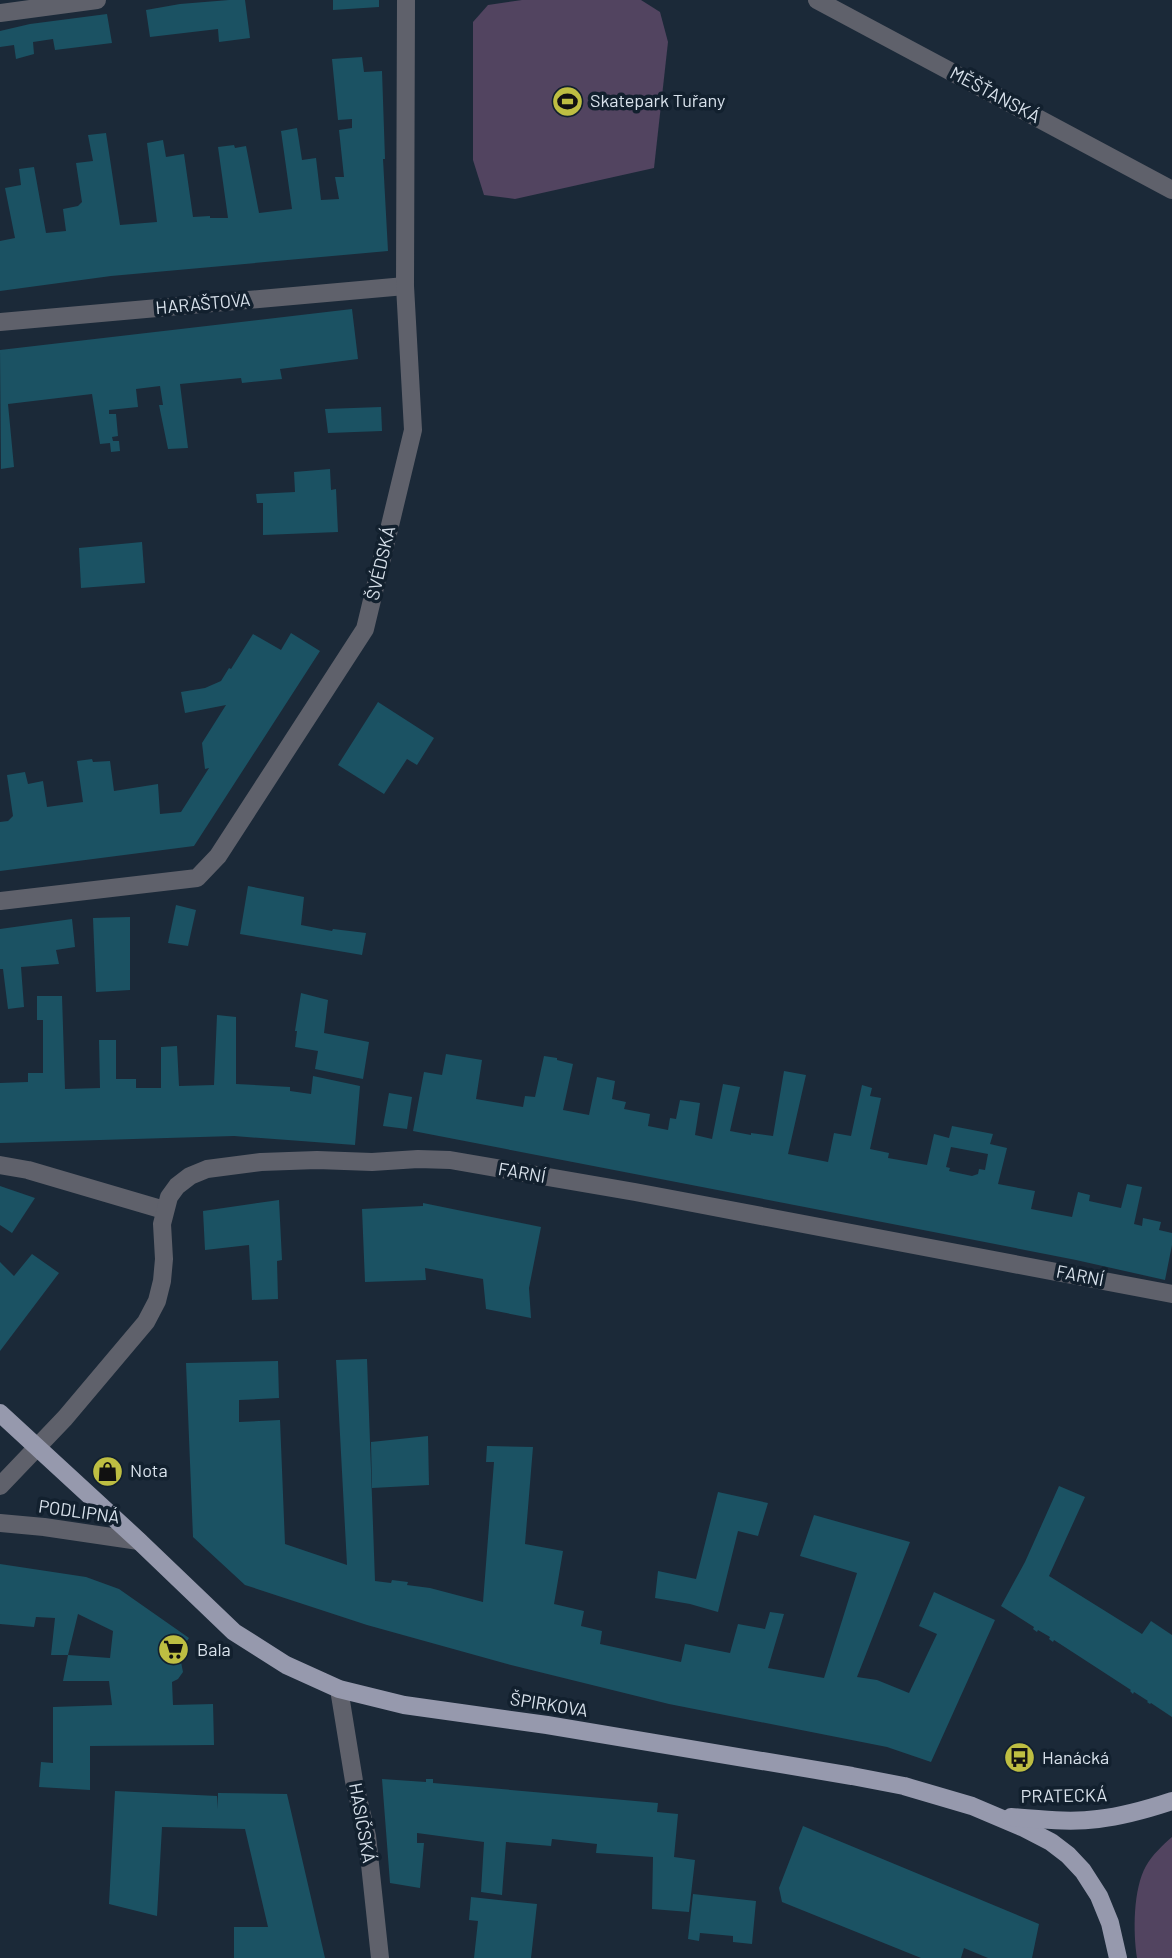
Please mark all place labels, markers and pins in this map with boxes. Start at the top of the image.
sports icon: Skatepark Tuřany [550,84,584,118]
place label: Skatepark Tuřany [590,89,725,111]
shop icon: Nota [90,1454,124,1488]
place label: Nota [130,1459,168,1481]
supermarket icon: Bala [157,1633,191,1667]
place label: Bala [197,1638,231,1660]
bus stop icon: Hanácká [1002,1741,1036,1775]
place label: Hanácká [1042,1746,1109,1768]

